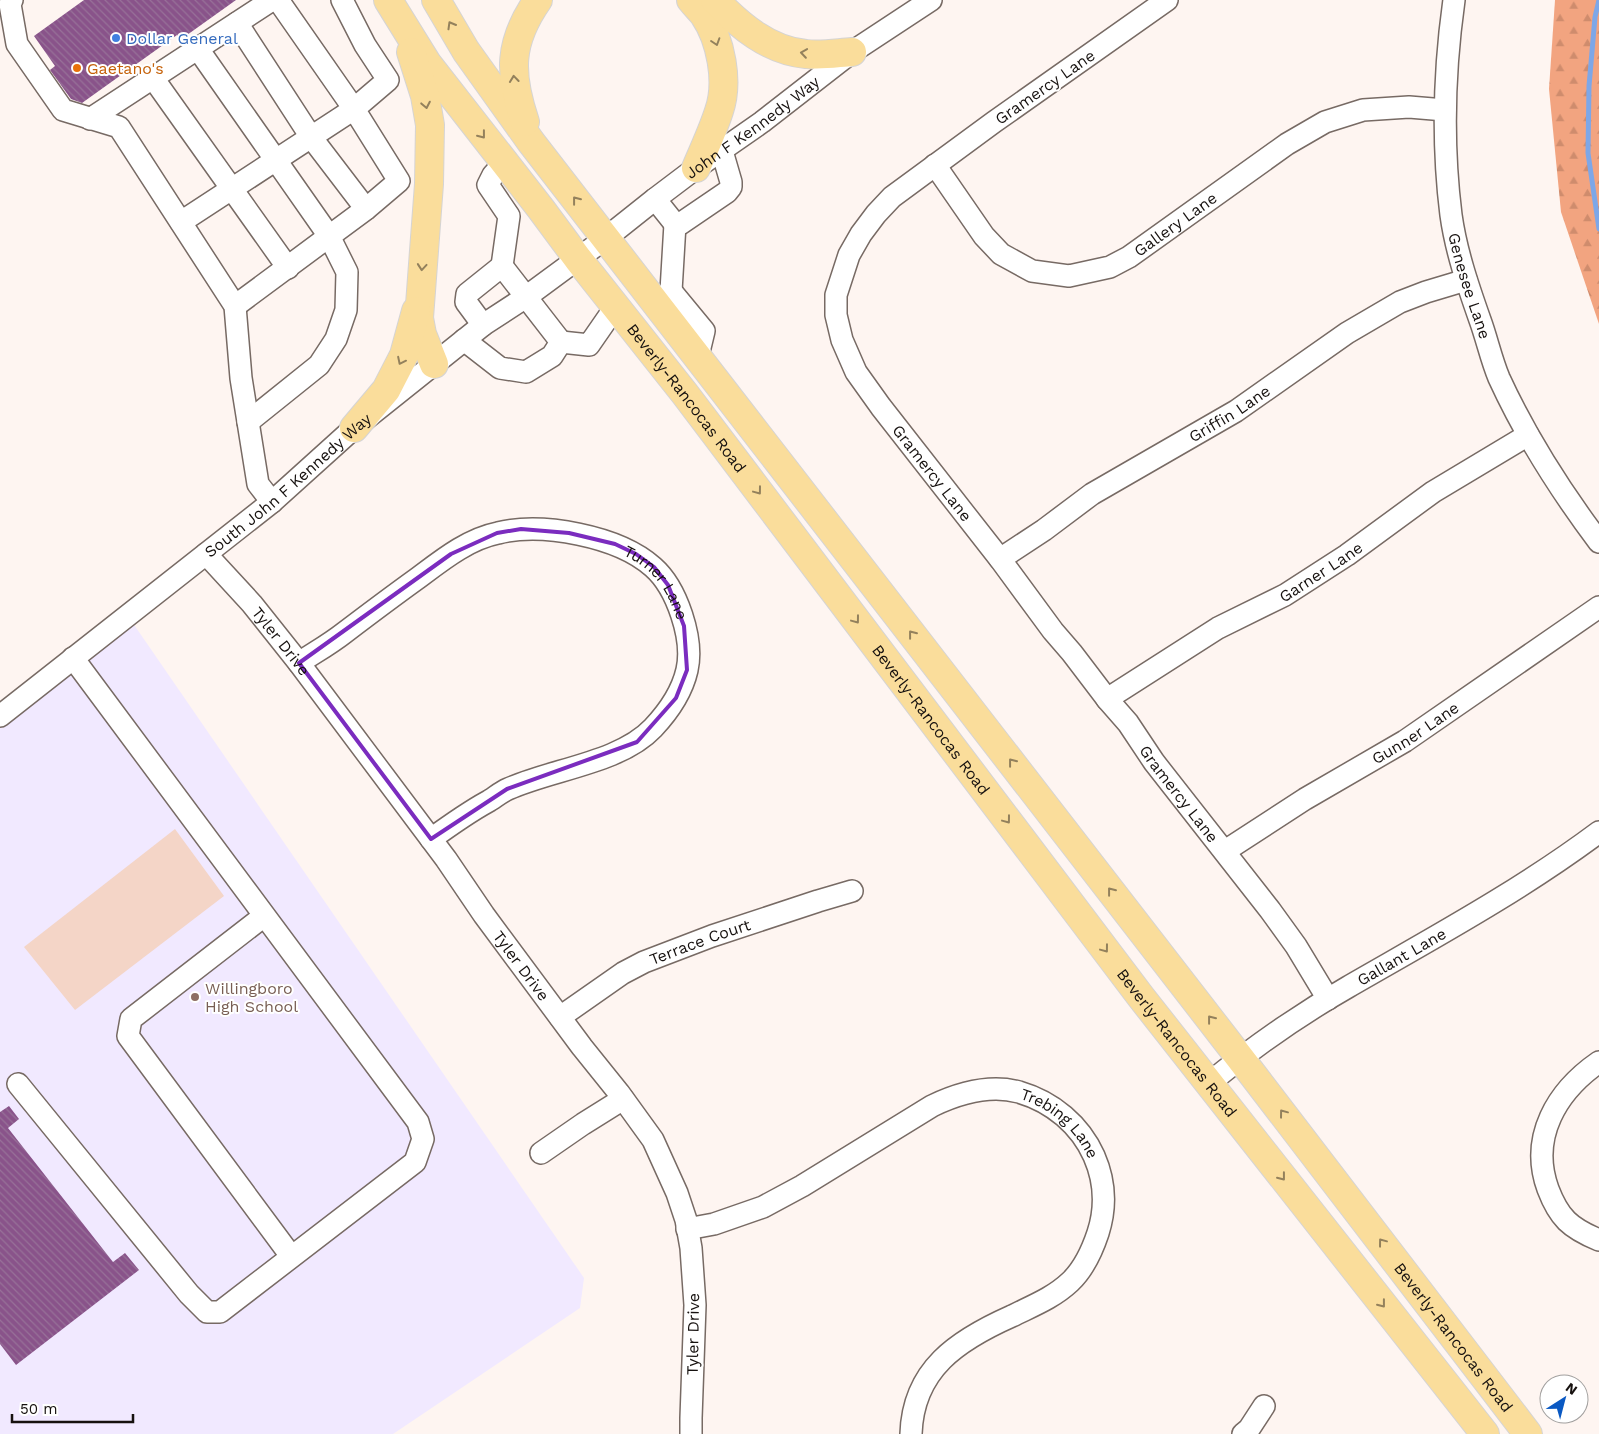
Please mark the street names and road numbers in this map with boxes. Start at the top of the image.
street label: Gramercy Lane [991,46,1099,128]
street label: John F Kennedy Way [681,71,824,182]
street label: Gallery Lane [1130,188,1220,260]
street label: Genesee Lane [1445,231,1495,341]
street label: Beverly-Rancocas Road [623,320,750,476]
street label: Griffin Lane [1185,381,1274,446]
street label: South John F Kennedy Way [200,408,375,561]
street label: Gramercy Lane [889,421,976,525]
street label: Garner Lane [1275,538,1366,606]
street label: Turner Lane [621,541,692,622]
street label: Tyler Drive [248,603,314,679]
street label: Beverly-Rancocas Road [868,641,994,798]
street label: Gunner Lane [1368,697,1462,768]
street label: Gramercy Lane [1136,741,1223,846]
street label: Terrace Court [647,914,753,969]
street label: Gallant Lane [1354,923,1449,989]
street label: Tyler Drive [489,927,554,1004]
street label: Beverly-Rancocas Road [1113,965,1241,1121]
street label: Trebing Lane [1018,1084,1103,1161]
street label: Beverly-Rancocas Road [1391,1259,1517,1416]
street label: Tyler Drive [683,1293,703,1375]

